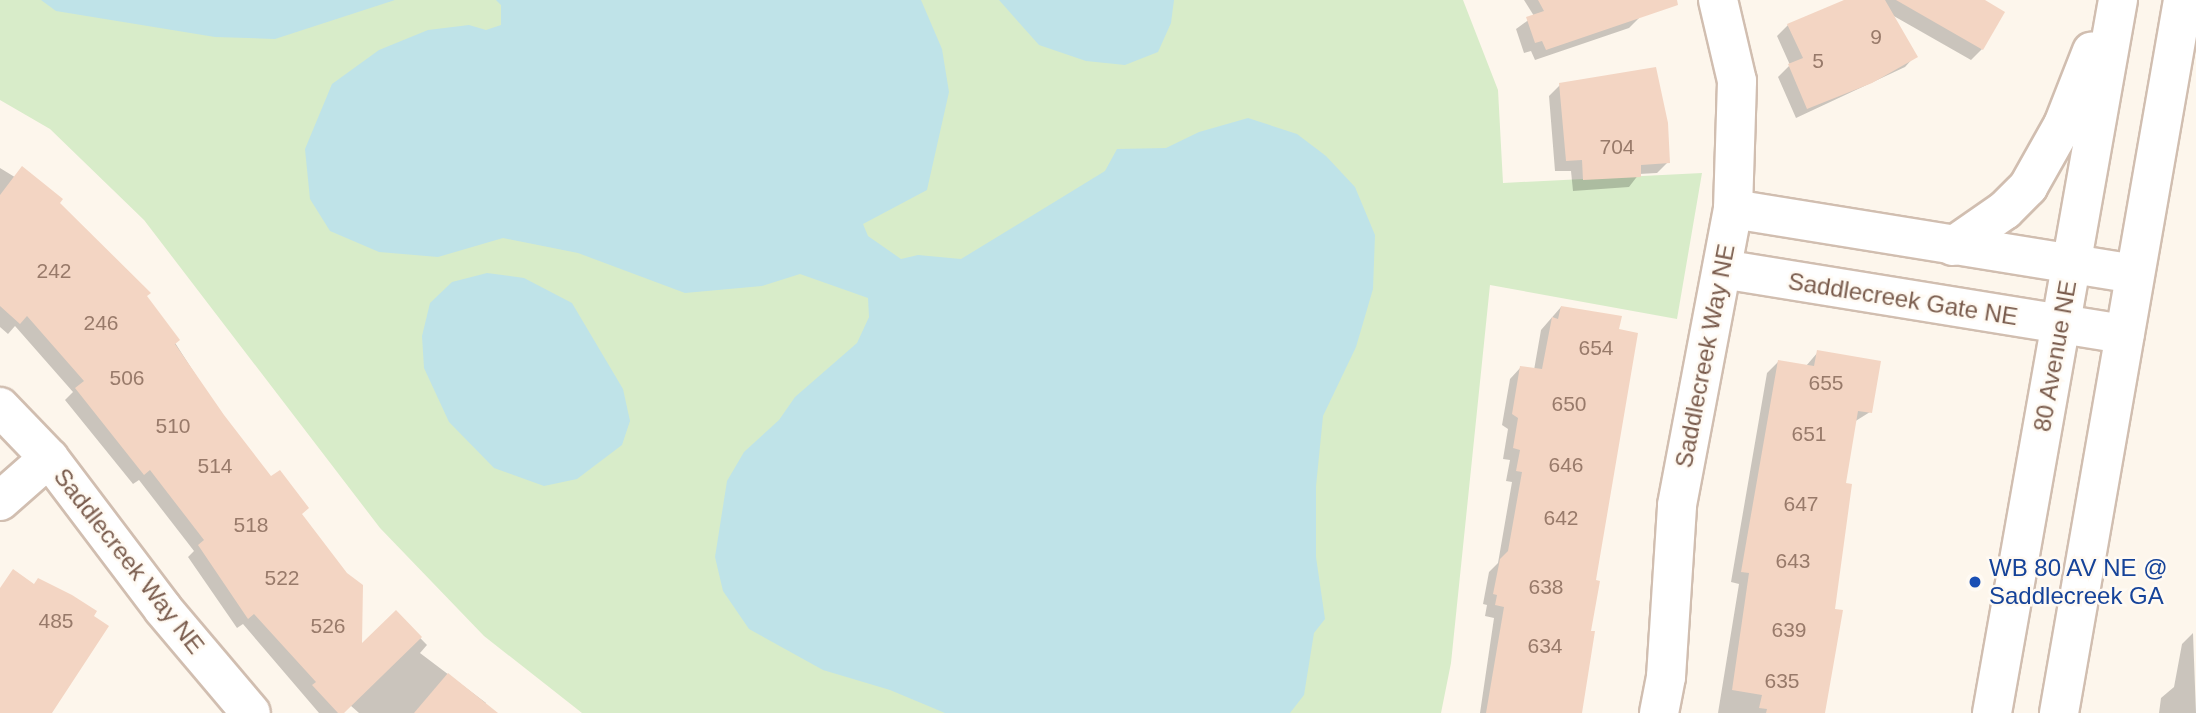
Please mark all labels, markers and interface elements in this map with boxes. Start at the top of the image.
house number: 9 [1870,24,1882,50]
house number: 5 [1812,48,1824,74]
house number: 704 [1599,134,1635,160]
street label: Saddlecreek Way NE [1669,242,1741,470]
house number: 242 [36,258,72,284]
street label: Saddlecreek Gate NE [1786,267,2020,331]
street label: 80 Avenue NE [2027,278,2083,434]
house number: 246 [83,310,119,336]
house number: 654 [1578,335,1614,361]
house number: 506 [109,365,145,391]
house number: 655 [1808,370,1844,396]
house number: 650 [1551,391,1587,417]
house number: 510 [155,413,191,439]
house number: 651 [1791,421,1827,447]
house number: 646 [1548,452,1584,478]
house number: 514 [197,453,233,479]
street label: Saddlecreek Way NE [48,463,210,659]
house number: 647 [1783,491,1819,517]
house number: 642 [1543,505,1579,531]
house number: 518 [233,512,269,538]
house number: 643 [1775,548,1811,574]
place label: WB 80 AV NE @ Saddlecreek GA [1989,554,2169,610]
house number: 522 [264,565,300,591]
house number: 638 [1528,574,1564,600]
marker: WB 80 AV NE @ Saddlecreek GA [1967,574,1983,590]
house number: 485 [38,608,74,634]
house number: 526 [310,613,346,639]
house number: 639 [1771,617,1807,643]
house number: 634 [1527,633,1563,659]
house number: 635 [1764,668,1800,694]

